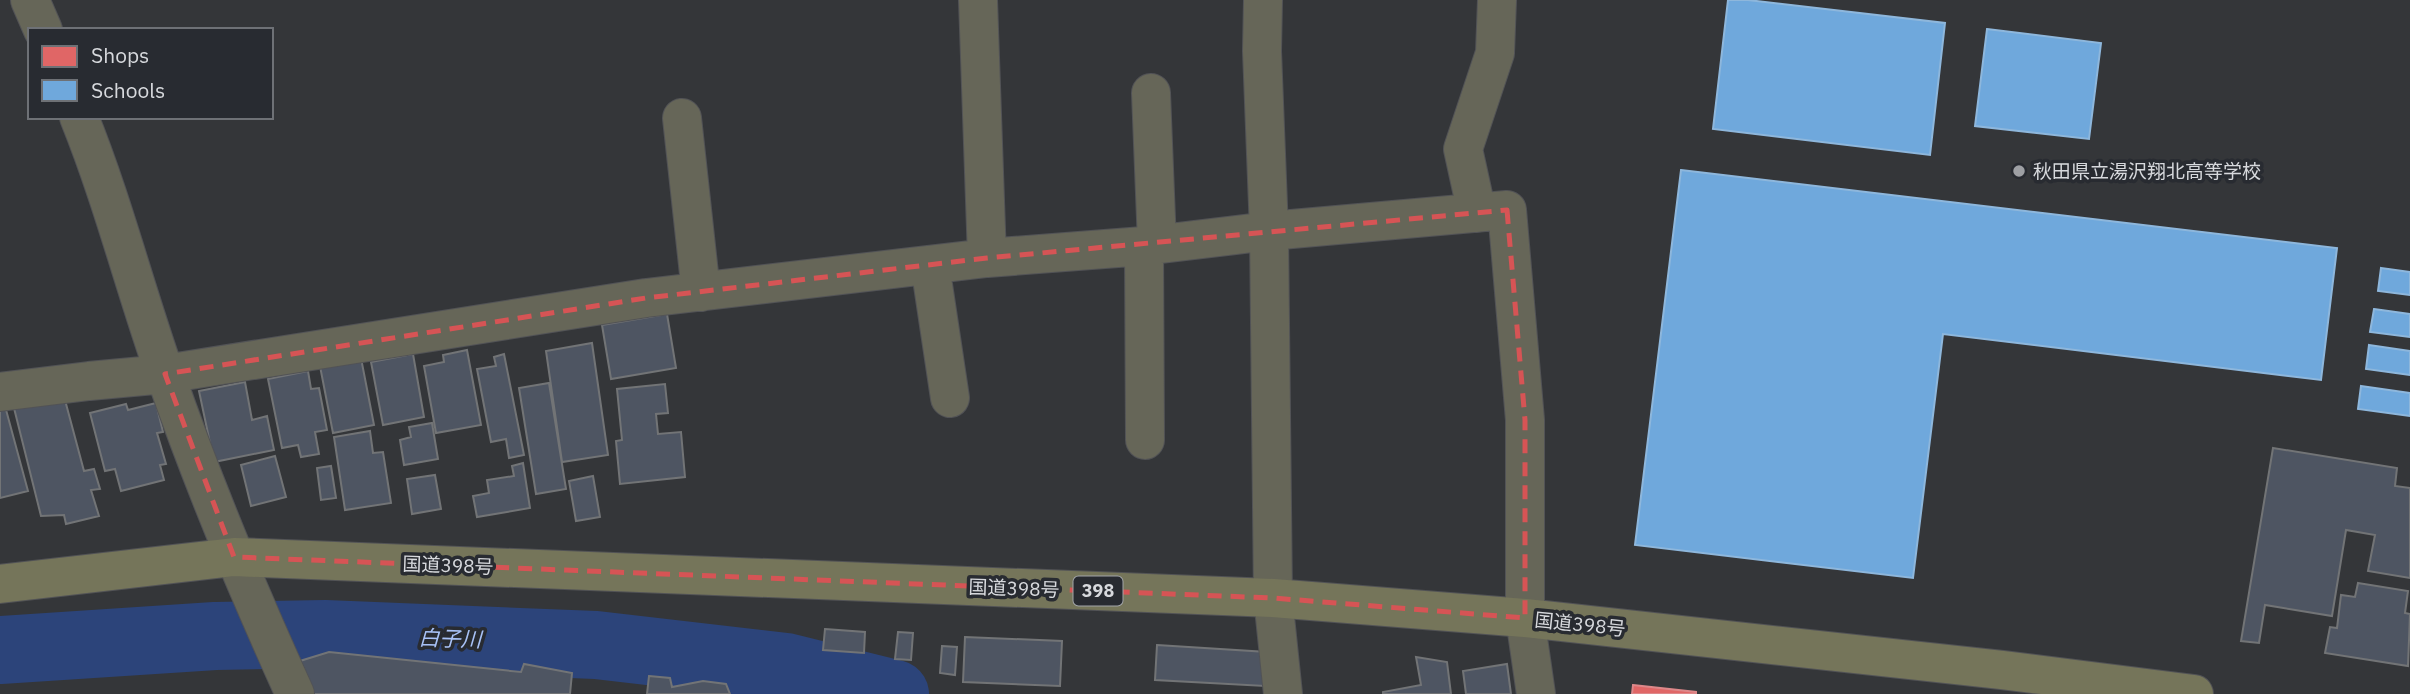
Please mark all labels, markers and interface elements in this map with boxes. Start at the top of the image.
legend [28,28,273,119]
text: Shops [91,41,149,69]
text: Schools [91,76,165,104]
place label: 秋田県立湯沢翔北高等学校 [2033,159,2261,183]
marker: 秋田県立湯沢翔北高等学校 [2011,163,2027,179]
street label: 国道398号 [402,551,494,579]
street label: 国道398号 [968,574,1060,602]
road number: 398 [1074,576,1122,606]
street label: 国道398号 [1533,607,1627,641]
water label: 白子川 [418,623,484,653]

